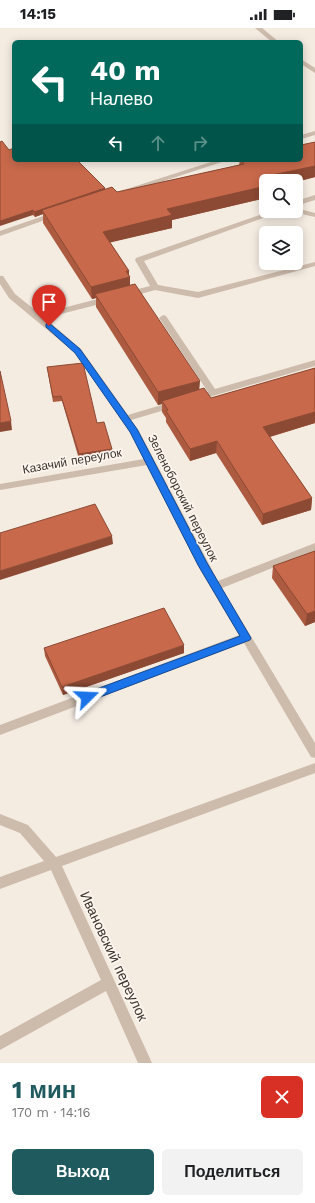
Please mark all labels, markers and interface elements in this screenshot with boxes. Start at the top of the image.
text: 14:15 [20,5,56,23]
text: 40 m [90,54,160,87]
icon: left [24,56,76,108]
text: Налево [90,88,153,109]
icon: left [105,132,127,154]
icon: ahead [147,132,169,154]
icon: right [189,132,211,154]
map controls [259,174,303,270]
button: search [259,174,303,218]
button: layers [259,226,303,270]
pin [32,285,66,326]
icon: arrive [38,291,60,313]
street label: Зеленоборский переулок [145,432,222,565]
street label: Казачий переулок [21,445,123,477]
position arrow [66,676,108,718]
street label: Ивановский переулок [77,889,151,1024]
text: 1 мин [12,1076,76,1104]
button: close [261,1076,303,1118]
text: 170 m · 14:16 [12,1105,90,1120]
button: Выход [12,1149,154,1195]
button: Поделиться [162,1149,303,1195]

